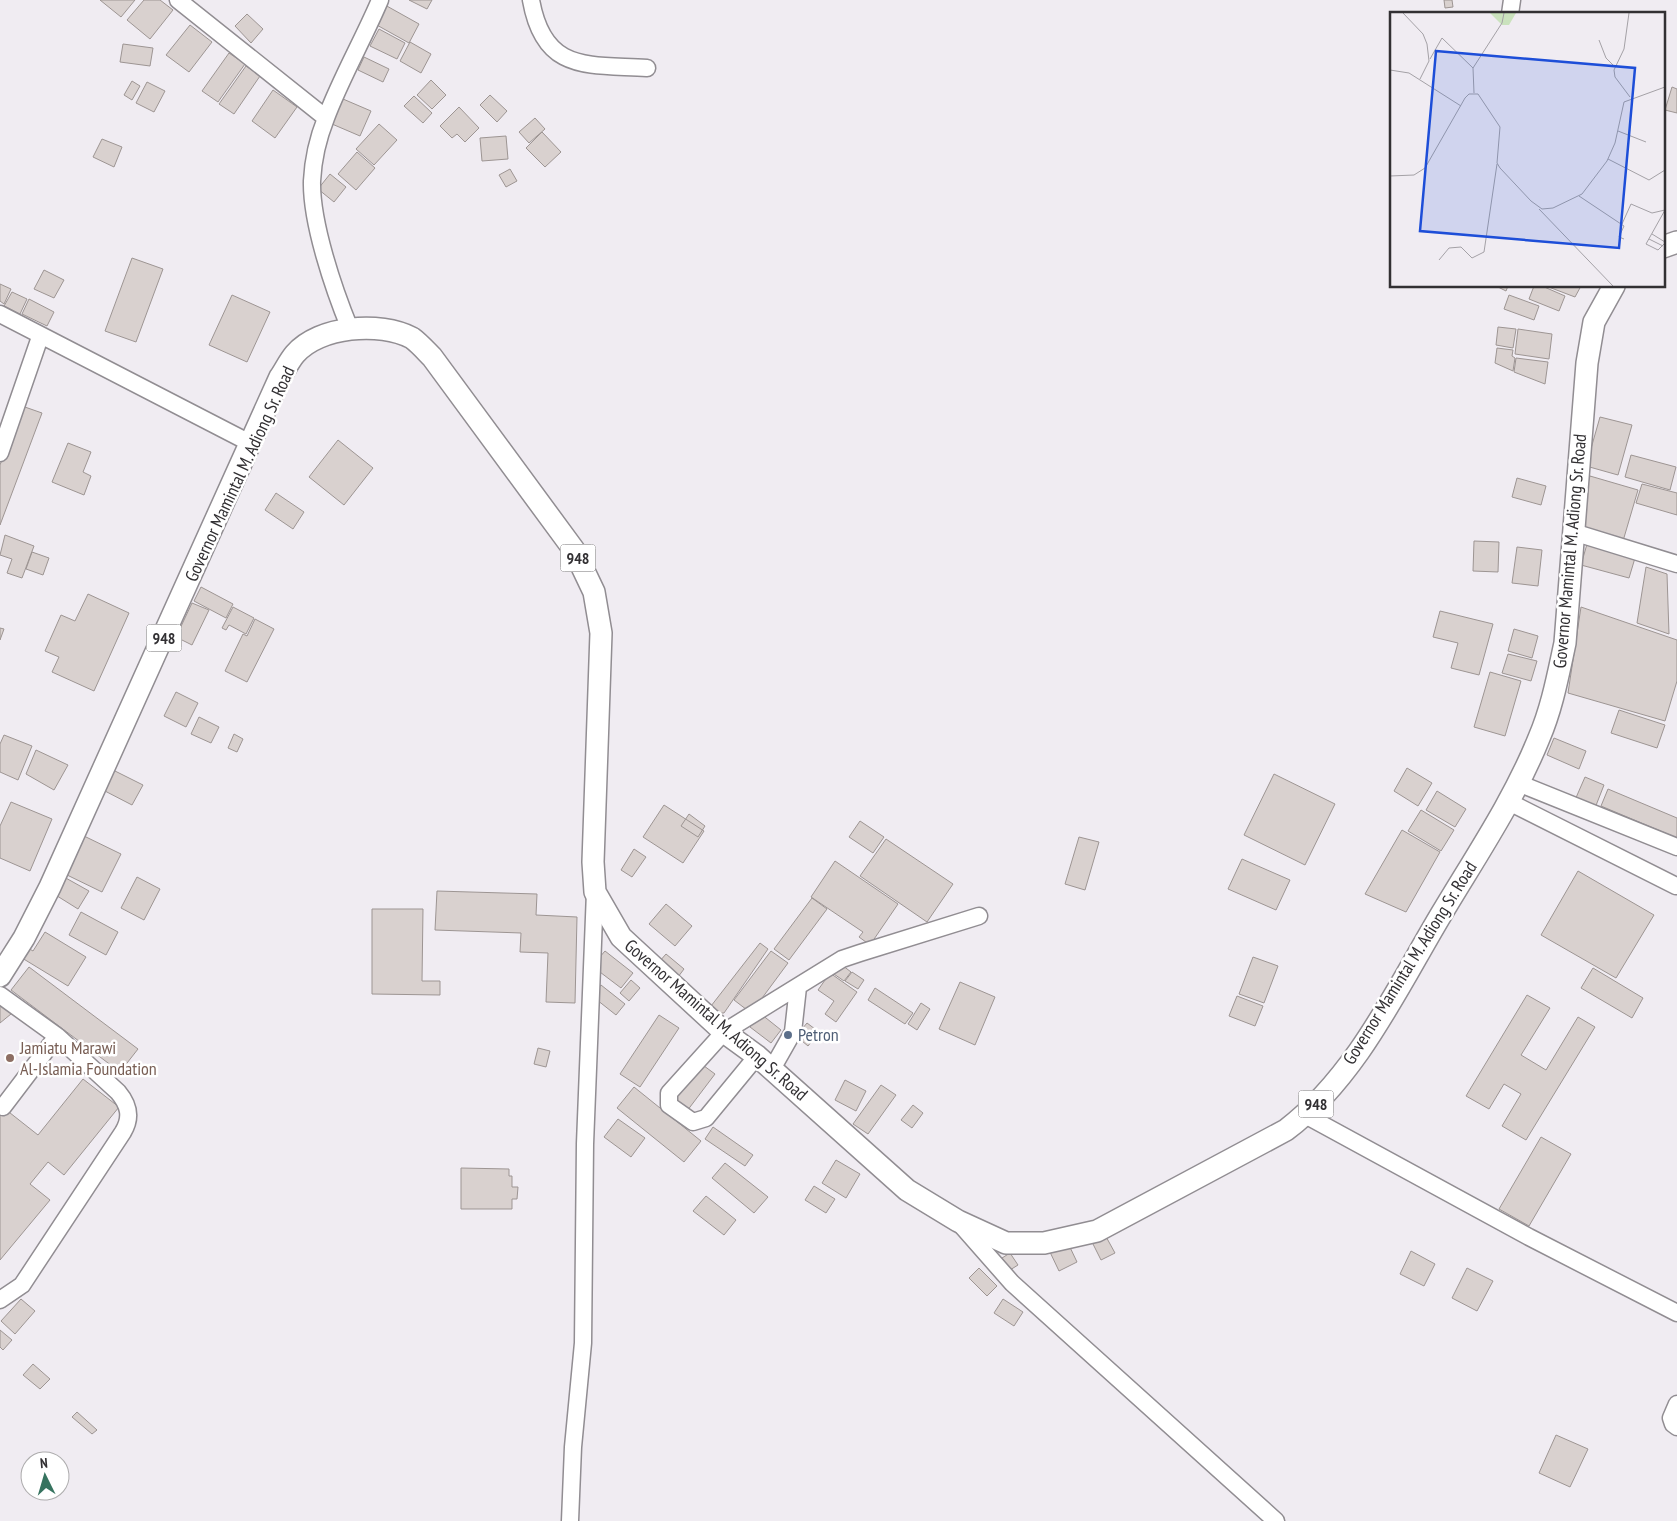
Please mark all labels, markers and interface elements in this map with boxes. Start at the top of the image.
inset map [1390,12,1664,288]
street label: Governor Mamintal M. Adiong Sr. Road [179,362,300,585]
street label: Governor Mamintal M. Adiong Sr. Road [1548,433,1591,669]
road number: 948 [560,544,596,572]
road number: 948 [146,624,182,651]
street label: Governor Mamintal M. Adiong Sr. Road [1338,857,1482,1069]
street label: Governor Mamintal M. Adiong Sr. Road [620,934,813,1105]
place label: Petron [798,1023,839,1046]
marker: Petron [782,1029,794,1041]
place label: Jamiatu Marawi Al-Islamia Foundation [19,1036,157,1080]
marker: Jamiatu Marawi Al-Islamia Foundation [4,1052,16,1064]
road number: 948 [1298,1090,1334,1118]
north arrow [20,1451,70,1501]
text: N [39,1454,48,1472]

